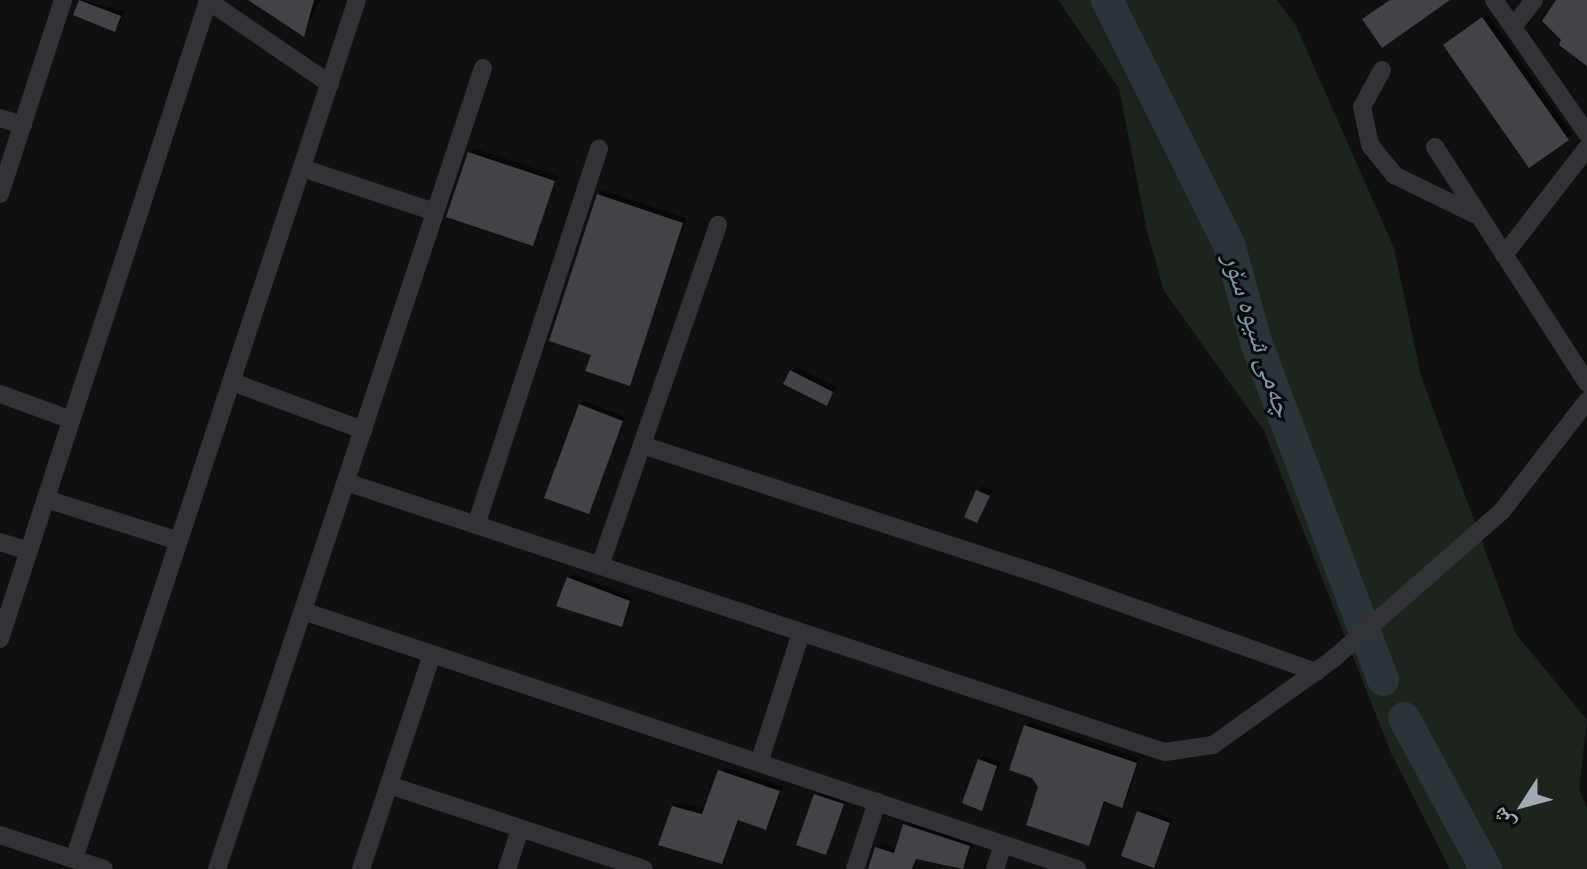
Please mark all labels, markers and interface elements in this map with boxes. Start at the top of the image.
water label: چەمی شیوە سۆر [1216,249,1300,421]
north arrow [1483,765,1563,845]
text: ش [1486,803,1520,836]

